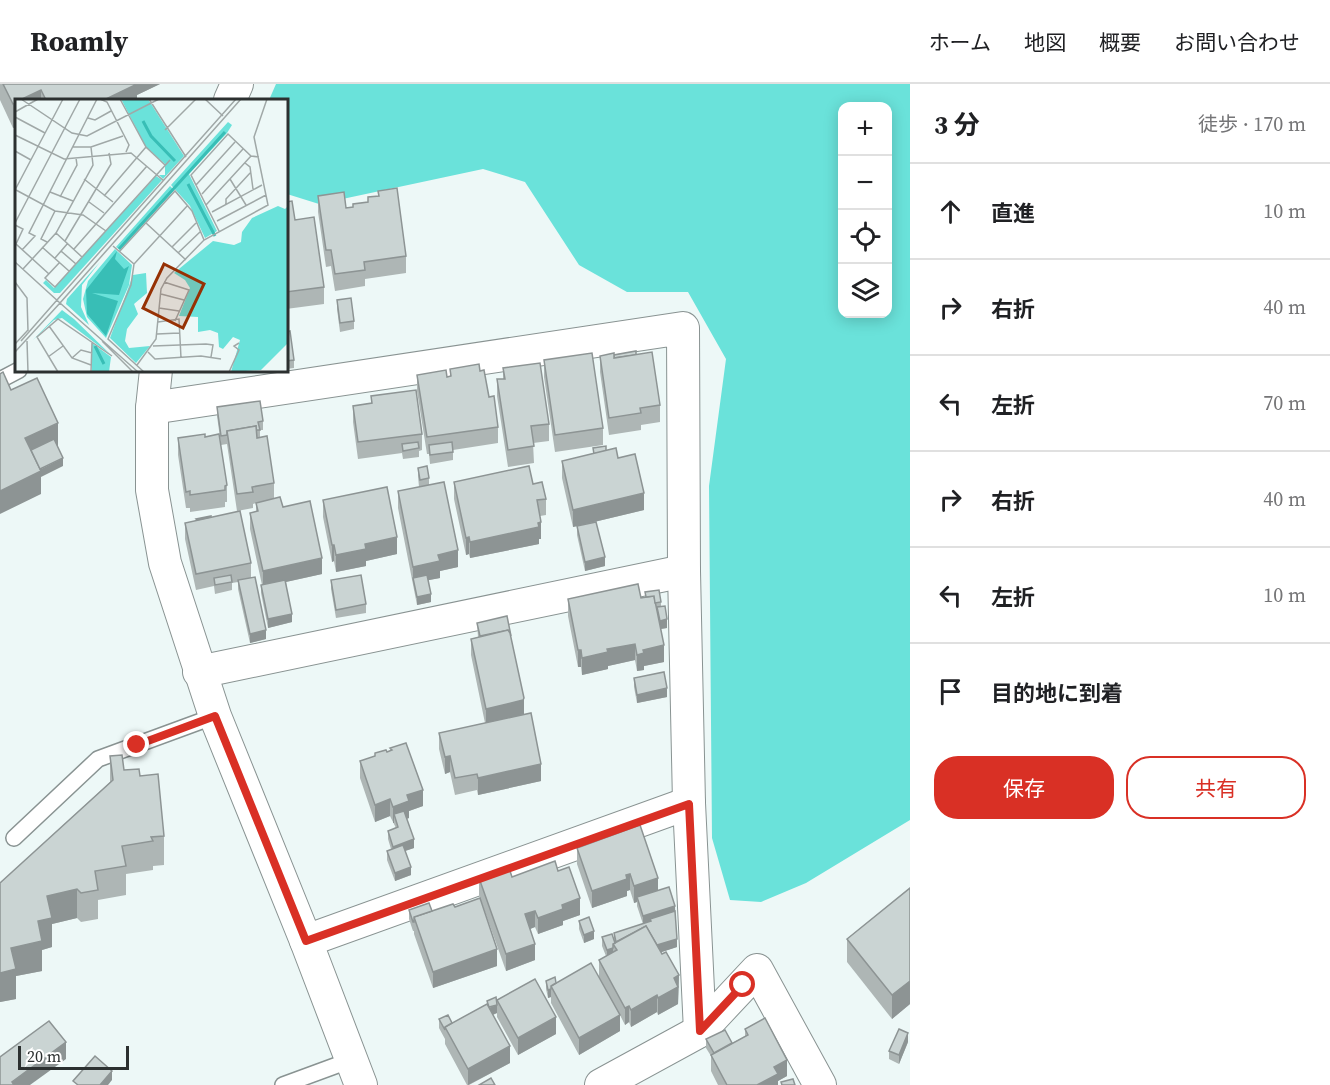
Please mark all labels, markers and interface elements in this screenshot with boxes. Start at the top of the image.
text: Roamly [30,22,128,60]
text: ホーム [929,28,991,57]
text: 地図 [1024,28,1066,57]
text: 概要 [1099,28,1141,57]
text: お問い合わせ [1174,28,1300,57]
inset map [15,99,288,372]
map controls [838,102,892,318]
button: + [838,102,892,156]
text: 3 分 [934,107,980,143]
text: 徒歩 · 170 m [1198,110,1306,138]
button: − [838,156,892,210]
icon: ahead [934,195,967,228]
text: 10 m [1263,197,1306,225]
text: 直進 [991,198,1035,228]
button: locate [838,210,892,264]
button: layers [838,264,892,318]
icon: right [934,291,967,324]
text: 40 m [1263,293,1306,321]
text: 右折 [991,294,1035,324]
icon: left [934,387,967,420]
text: 70 m [1263,389,1306,417]
text: 左折 [991,390,1035,420]
icon: right [934,483,967,516]
text: 40 m [1263,485,1306,513]
text: 右折 [991,486,1035,516]
icon: left [934,579,967,612]
text: 10 m [1263,581,1306,609]
text: 左折 [991,582,1035,612]
icon: arrive [934,675,967,708]
text: 目的地に到着 [991,678,1123,708]
route end [123,731,149,757]
button: 保存 [934,756,1114,819]
button: 共有 [1126,756,1306,819]
route start [729,971,755,997]
scale bar [18,1043,129,1070]
text: 20 m [27,1045,61,1067]

